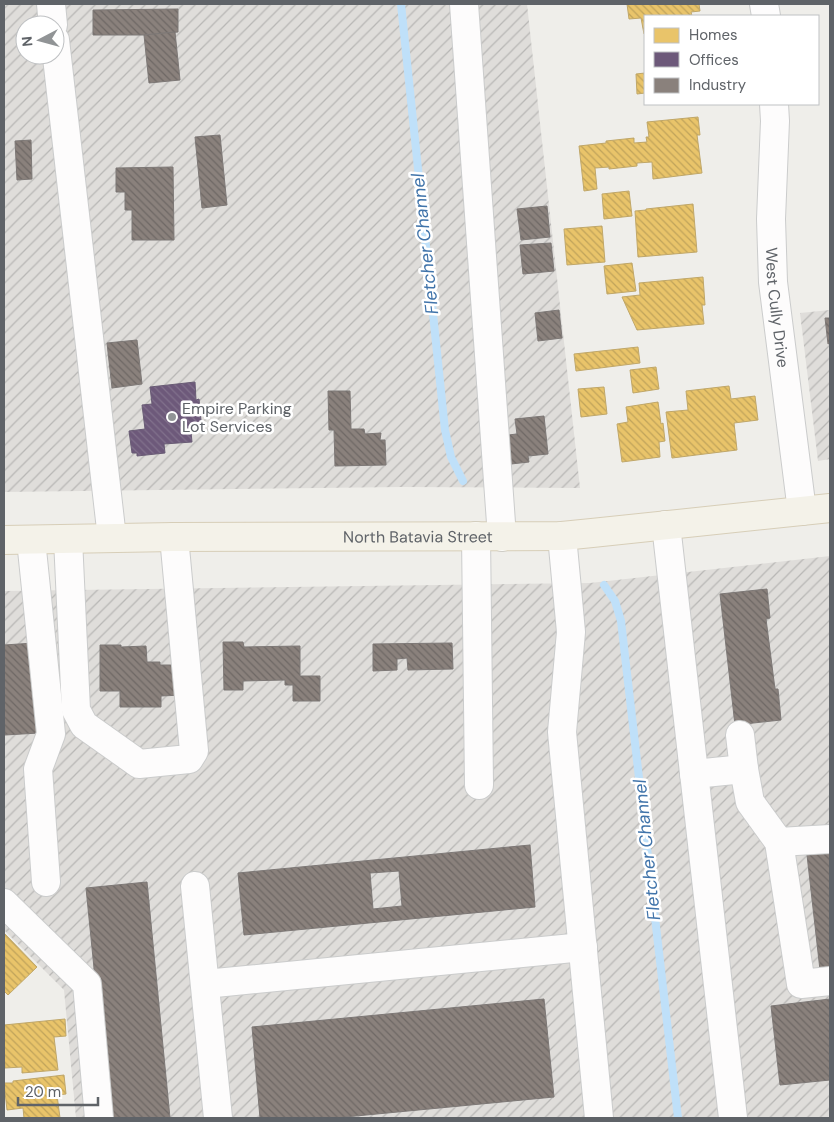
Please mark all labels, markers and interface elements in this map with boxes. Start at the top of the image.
north arrow [15,15,65,65]
legend [644,15,819,105]
text: Homes [689,25,738,45]
text: N [18,35,37,47]
text: Offices [689,50,739,70]
text: Industry [689,75,747,95]
water label: Fletcher Channel [406,171,444,316]
street label: West Cully Drive [761,247,794,369]
place label: Empire Parking Lot Services [182,398,292,437]
marker: Empire Parking Lot Services [166,411,178,423]
street label: North Batavia Street [343,526,493,547]
water label: Fletcher Channel [628,777,666,922]
scale bar [18,1074,98,1106]
text: 20 m [25,1082,61,1102]

